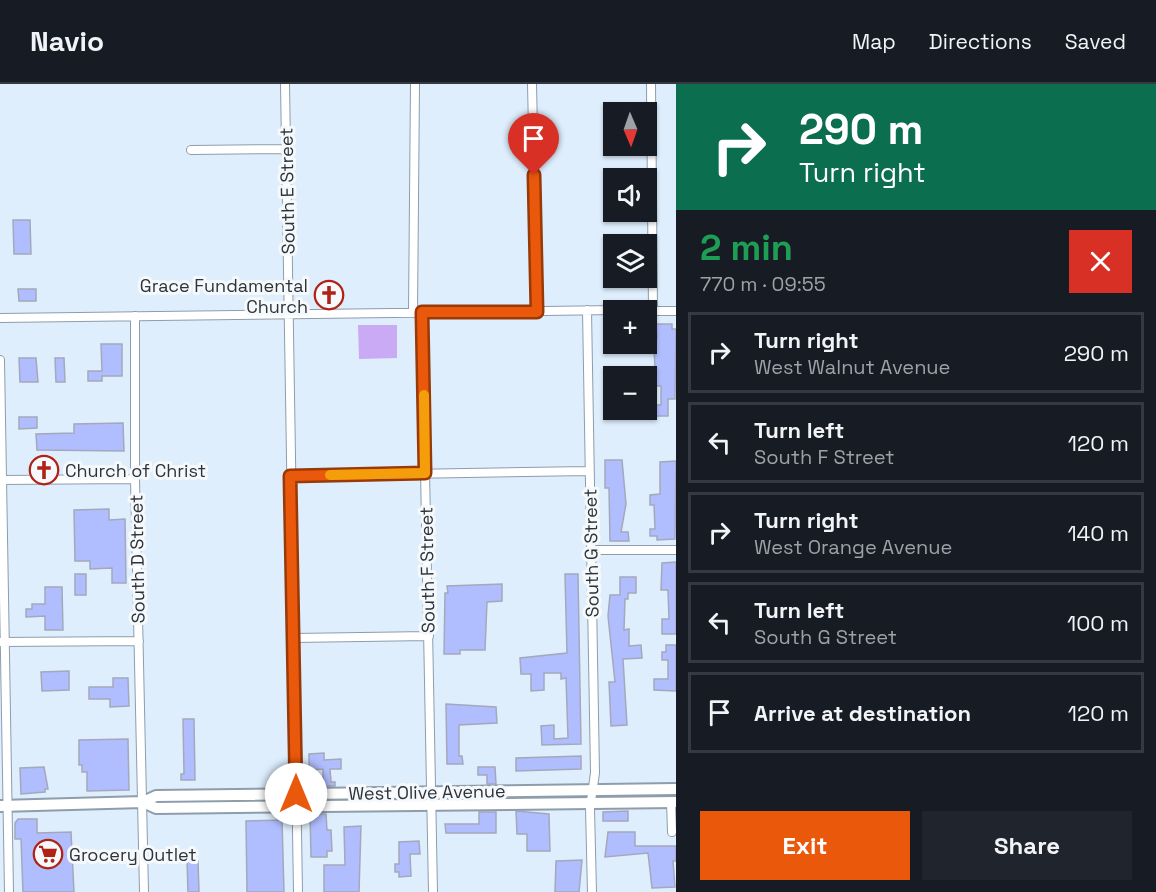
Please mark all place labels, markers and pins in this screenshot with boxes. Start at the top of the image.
pin [508,113,559,175]
place label: Grace Fundamental Church [140,274,308,318]
church icon: Grace Fundamental Church [313,279,345,311]
church icon: Church of Christ [28,454,60,486]
place label: Church of Christ [65,459,206,482]
supermarket icon: Grocery Outlet [32,838,64,870]
place label: Grocery Outlet [69,843,197,866]

